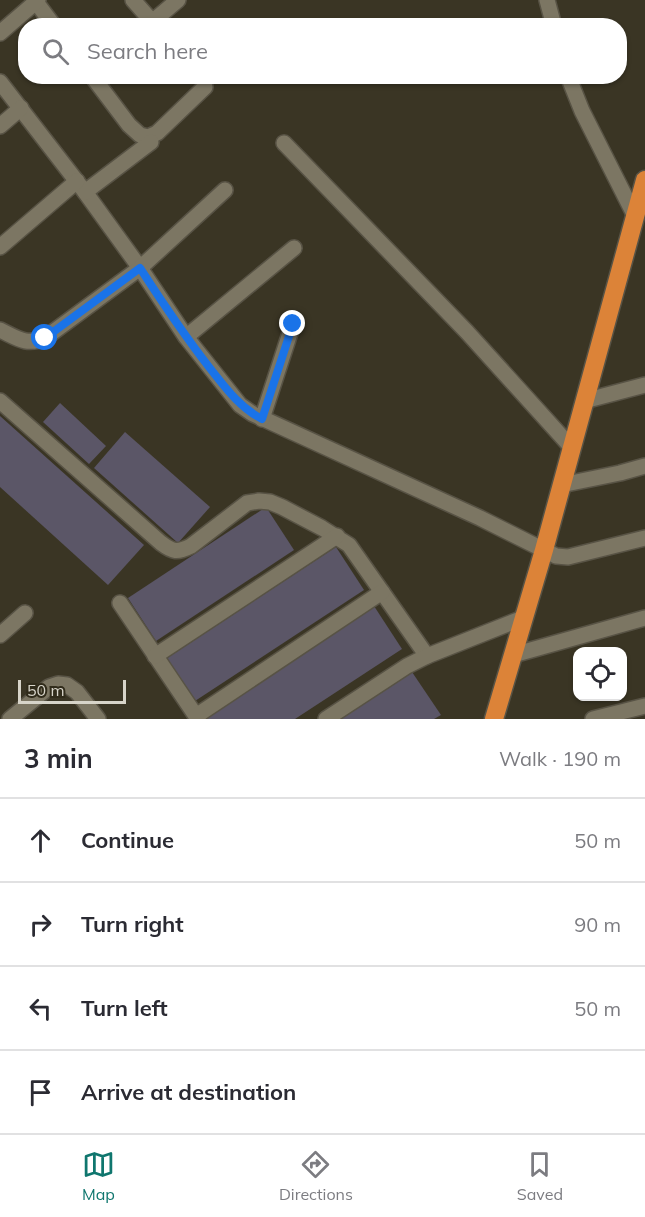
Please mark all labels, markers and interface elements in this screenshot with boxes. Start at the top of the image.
search box [18,18,627,84]
icon: search [39,35,72,68]
text: Search here [87,37,208,65]
route end [279,310,305,336]
route start [31,324,57,350]
map controls [573,647,627,701]
button: locate [573,647,627,701]
scale bar [18,677,126,704]
text: 50 m [27,680,64,700]
text: 3 min [24,742,93,775]
text: Walk · 190 m [499,746,621,771]
icon: ahead [24,824,57,857]
text: Continue [81,826,174,854]
text: 50 m [574,828,621,853]
icon: right [24,908,57,941]
text: Turn right [81,910,184,938]
text: 90 m [574,912,621,937]
icon: left [24,992,57,1025]
text: Turn left [81,994,168,1022]
text: 50 m [574,996,621,1021]
icon: arrive [24,1076,57,1109]
text: Arrive at destination [81,1078,296,1106]
tab: Map [82,1148,115,1204]
tab: Directions [279,1148,353,1204]
tab: Saved [517,1148,563,1204]

